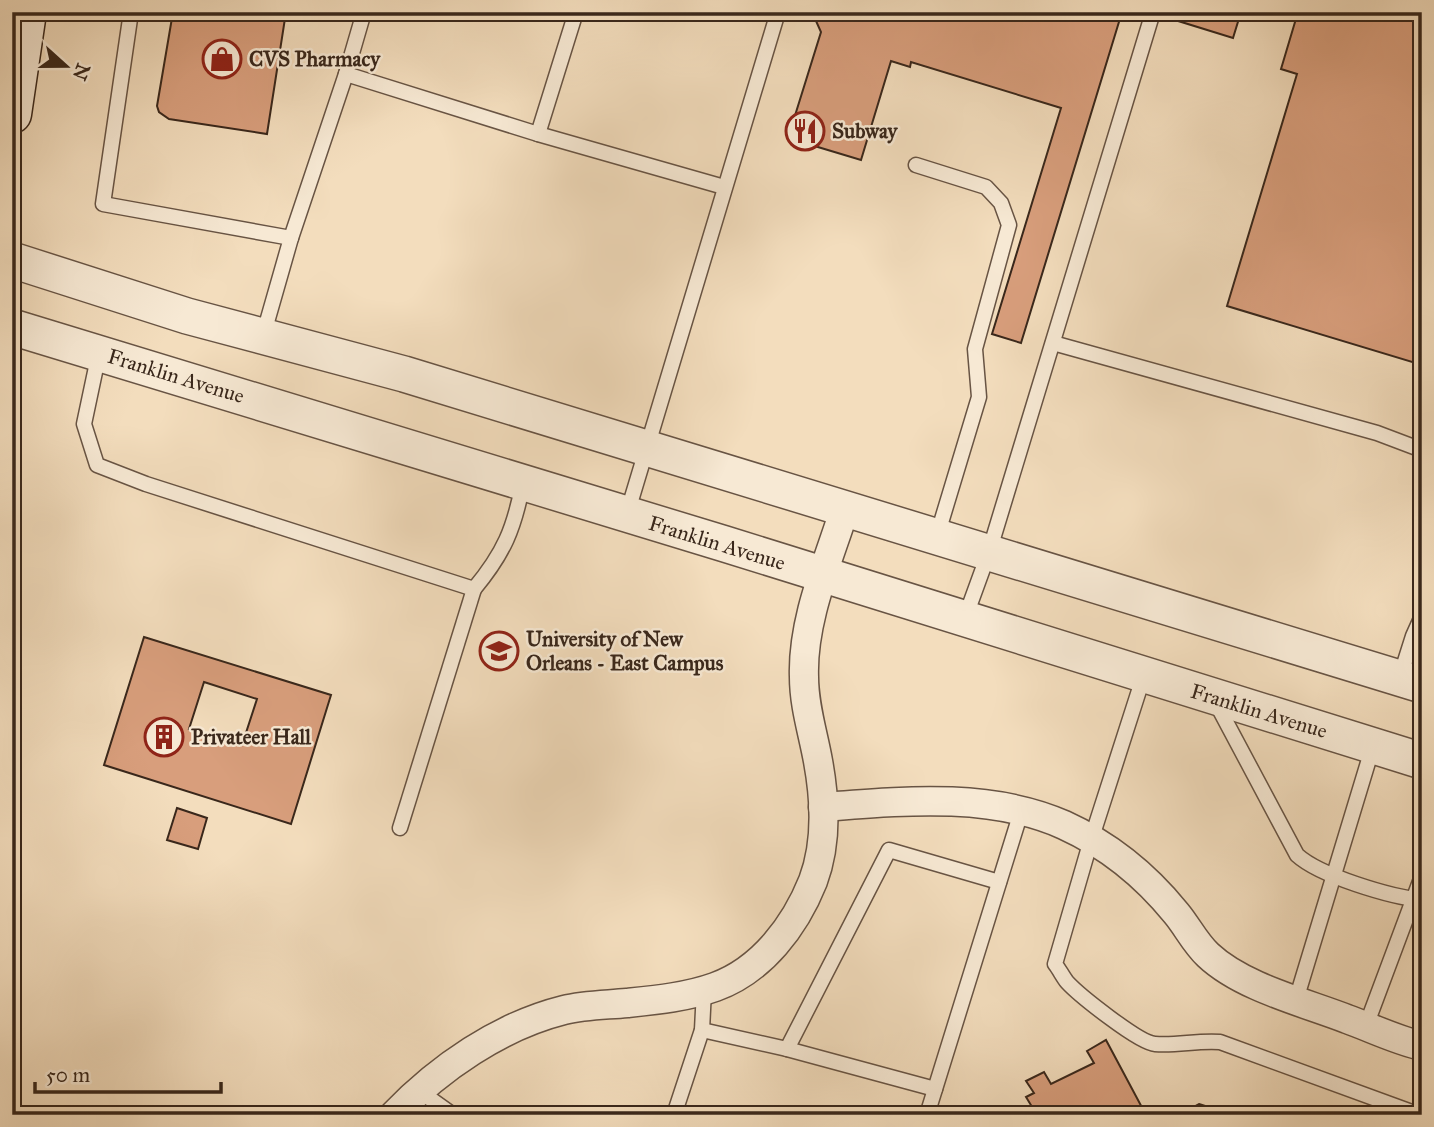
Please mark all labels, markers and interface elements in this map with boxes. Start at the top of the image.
north arrow [32,32,102,102]
shop icon: CVS Pharmacy [201,38,243,80]
place label: CVS Pharmacy [249,46,381,72]
text: N [68,60,95,84]
restaurant icon: Subway [784,110,826,152]
place label: Subway [832,118,899,144]
street label: Franklin Avenue [105,343,248,409]
street label: Franklin Avenue [646,510,789,576]
place label: University of New Orleans - East Campus [526,626,724,676]
school or university icon: University of New Orleans - East Campus [478,630,520,672]
street label: Franklin Avenue [1188,678,1331,744]
building icon: Privateer Hall [143,716,185,758]
place label: Privateer Hall [191,724,312,750]
scale bar [35,1050,220,1094]
text: 50 m [46,1062,91,1088]

